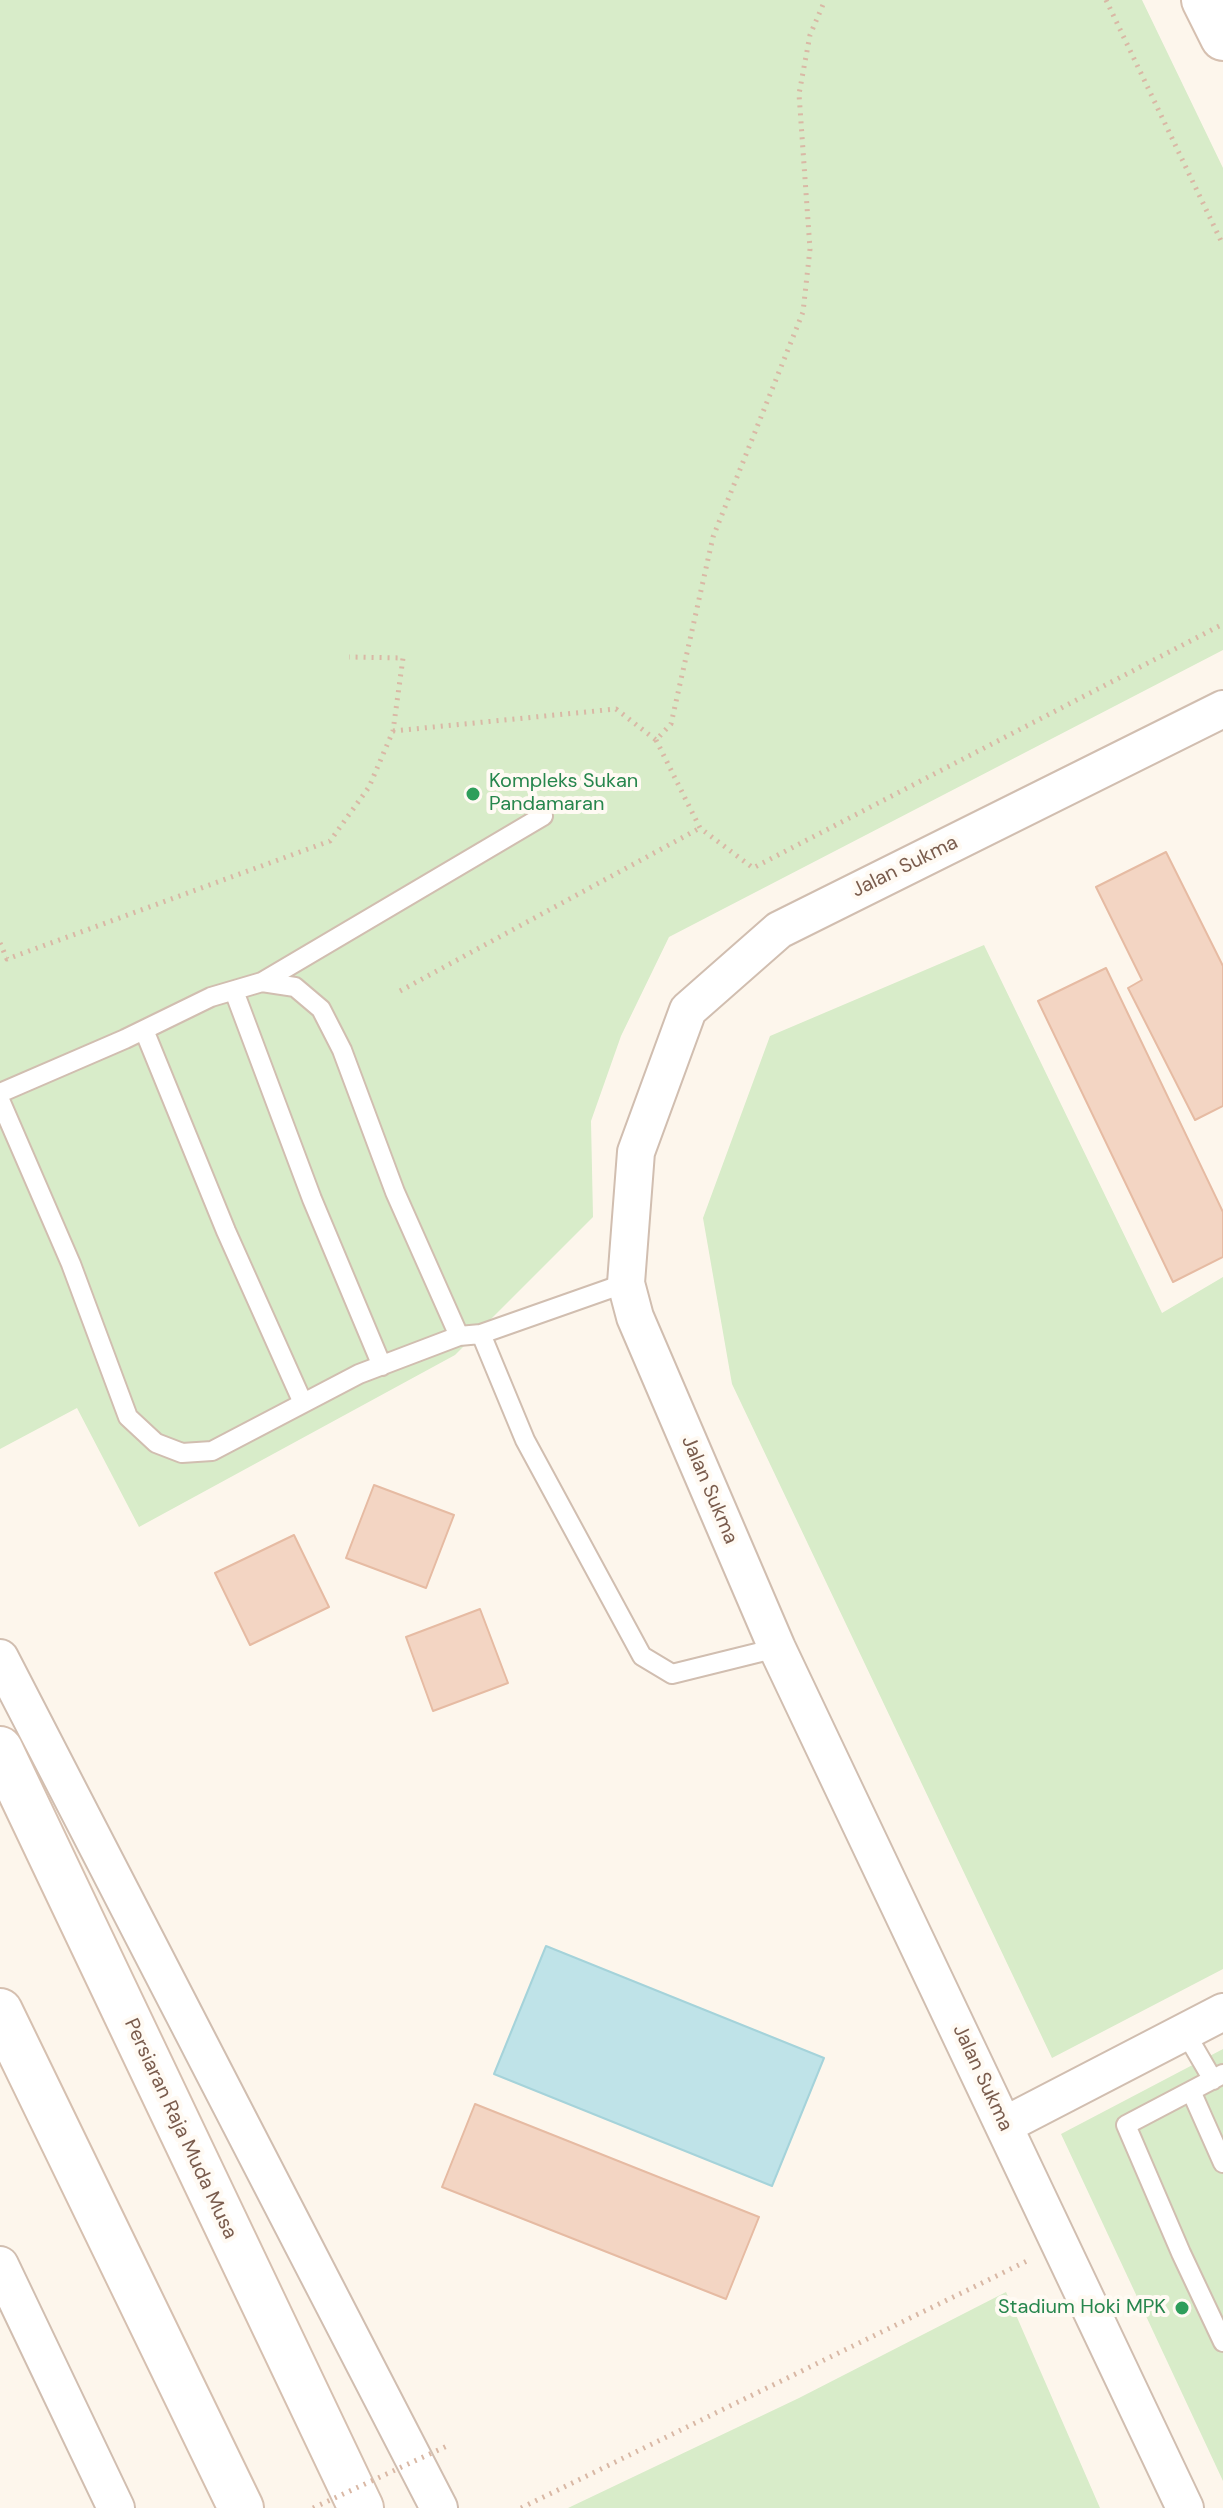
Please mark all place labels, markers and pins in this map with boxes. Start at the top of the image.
place label: Kompleks Sukan Pandamaran [489,770,638,817]
marker: Kompleks Sukan Pandamaran [464,785,482,803]
place label: Stadium Hoki MPK [998,2296,1166,2320]
marker: Stadium Hoki MPK [1173,2299,1191,2317]

